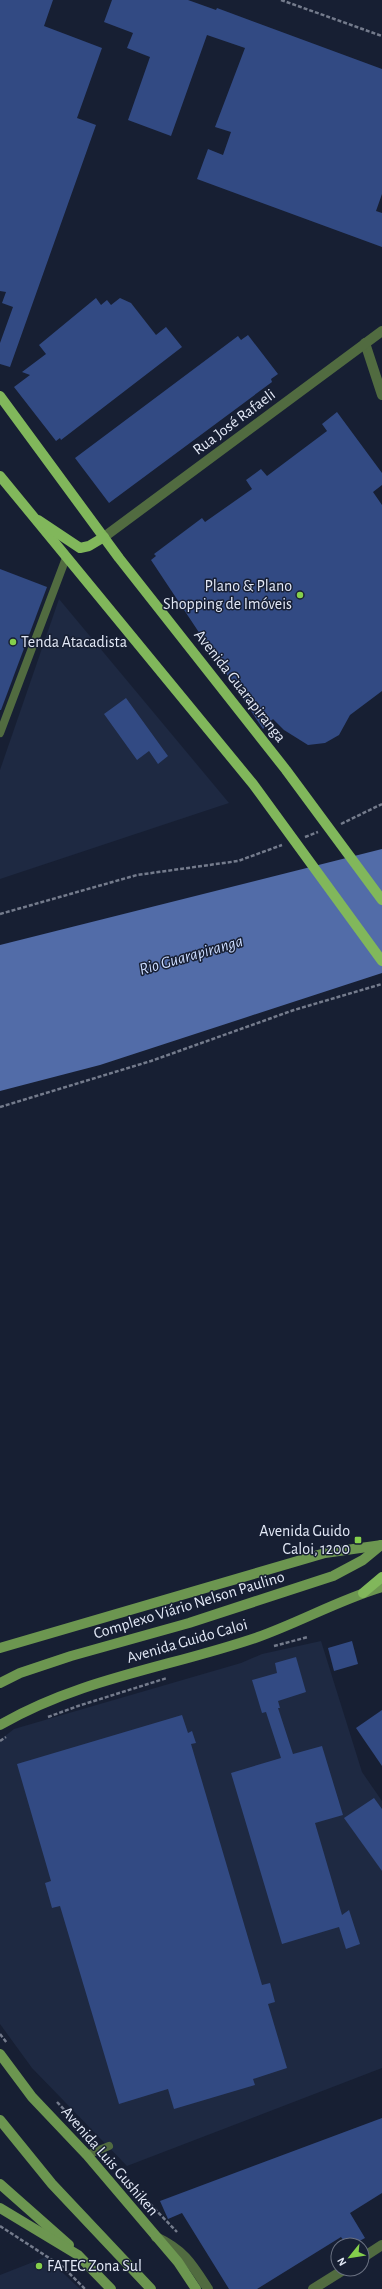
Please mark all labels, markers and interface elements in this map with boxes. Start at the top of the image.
street label: Rua José Rafaeli [190,386,278,458]
place label: Plano & Plano Shopping de Imóveis [163,578,292,612]
marker: Plano & Plano Shopping de Imóveis [295,590,305,600]
street label: Avenida Guarapiranga [191,627,289,745]
place label: Tenda Atacadista [21,634,127,650]
marker: Tenda Atacadista [8,637,18,647]
water label: Rio Guarapiranga [137,932,245,979]
place label: Avenida Guido Caloi, 1200 [259,1523,350,1557]
marker: Avenida Guido Caloi, 1200 [353,1535,363,1545]
street label: Complexo Viário Nelson Paulino [92,1568,286,1642]
street label: Avenida Guido Caloi [125,1616,249,1666]
street label: Avenida Luis Gushiken [58,2103,162,2219]
north arrow [330,2237,370,2277]
text: N [335,2256,348,2268]
place label: FATEC Zona Sul [47,2258,142,2274]
marker: FATEC Zona Sul [34,2261,44,2271]

